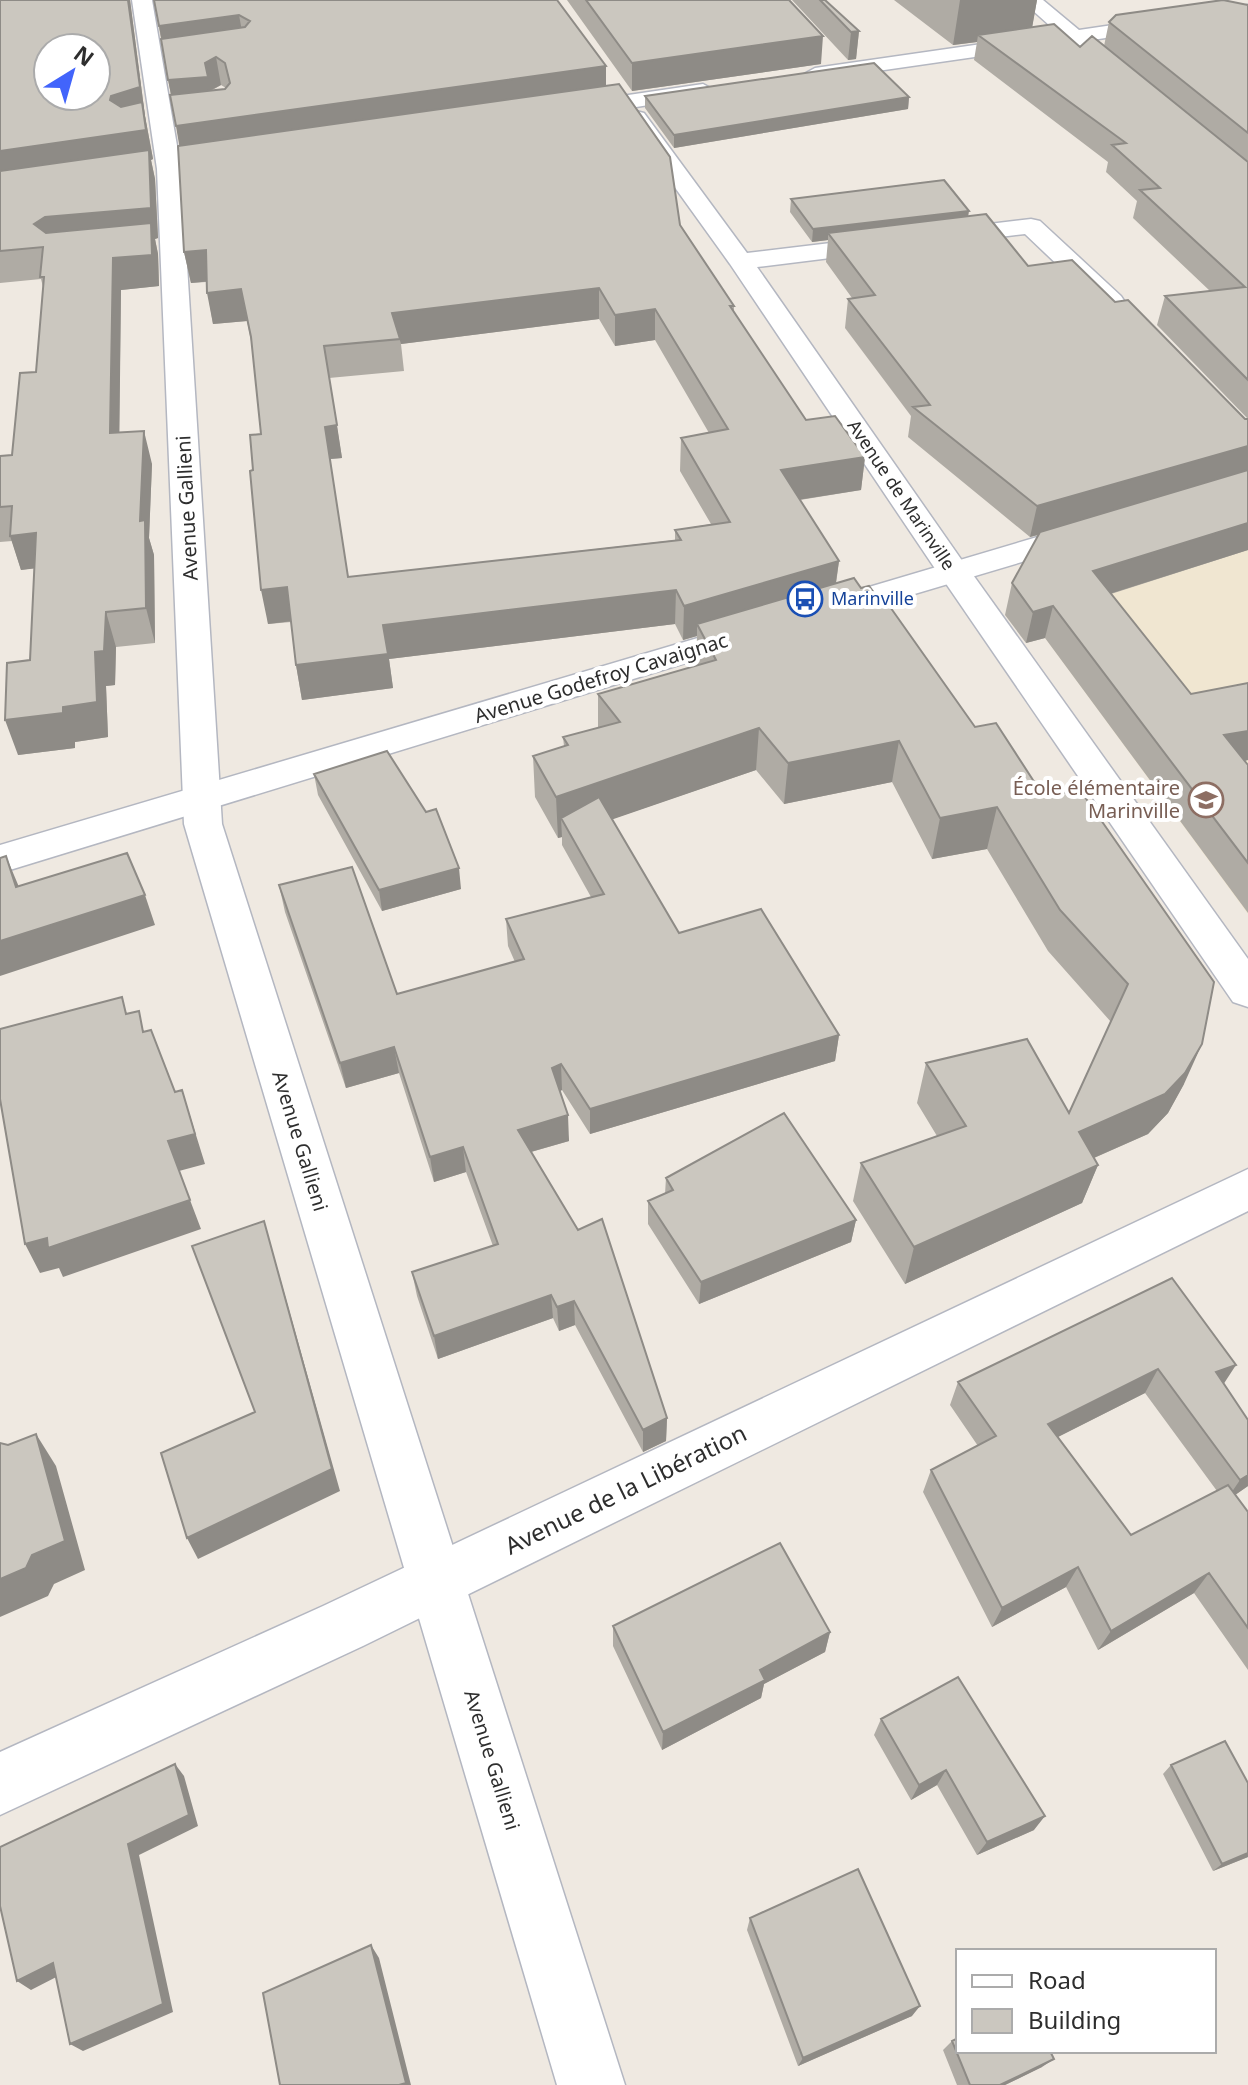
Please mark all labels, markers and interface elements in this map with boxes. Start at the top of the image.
north arrow [32,32,112,112]
text: N [68,38,101,73]
street label: Avenue de Marinville [842,415,961,574]
street label: Avenue Gallieni [169,435,204,581]
bus stop icon: Marinville [786,580,824,618]
place label: Marinville [831,586,914,610]
street label: Avenue Godefroy Cavaignac [471,626,731,729]
place label: École élémentaire Marinville [1013,774,1180,824]
school or university icon: École élémentaire Marinville [1187,781,1225,819]
street label: Avenue Gallieni [266,1067,335,1214]
street label: Avenue de la Libération [499,1416,752,1562]
street label: Avenue Gallieni [458,1686,527,1833]
legend [956,1949,1216,2053]
text: Road [1028,1963,1086,1996]
text: Building [1028,2003,1121,2036]

